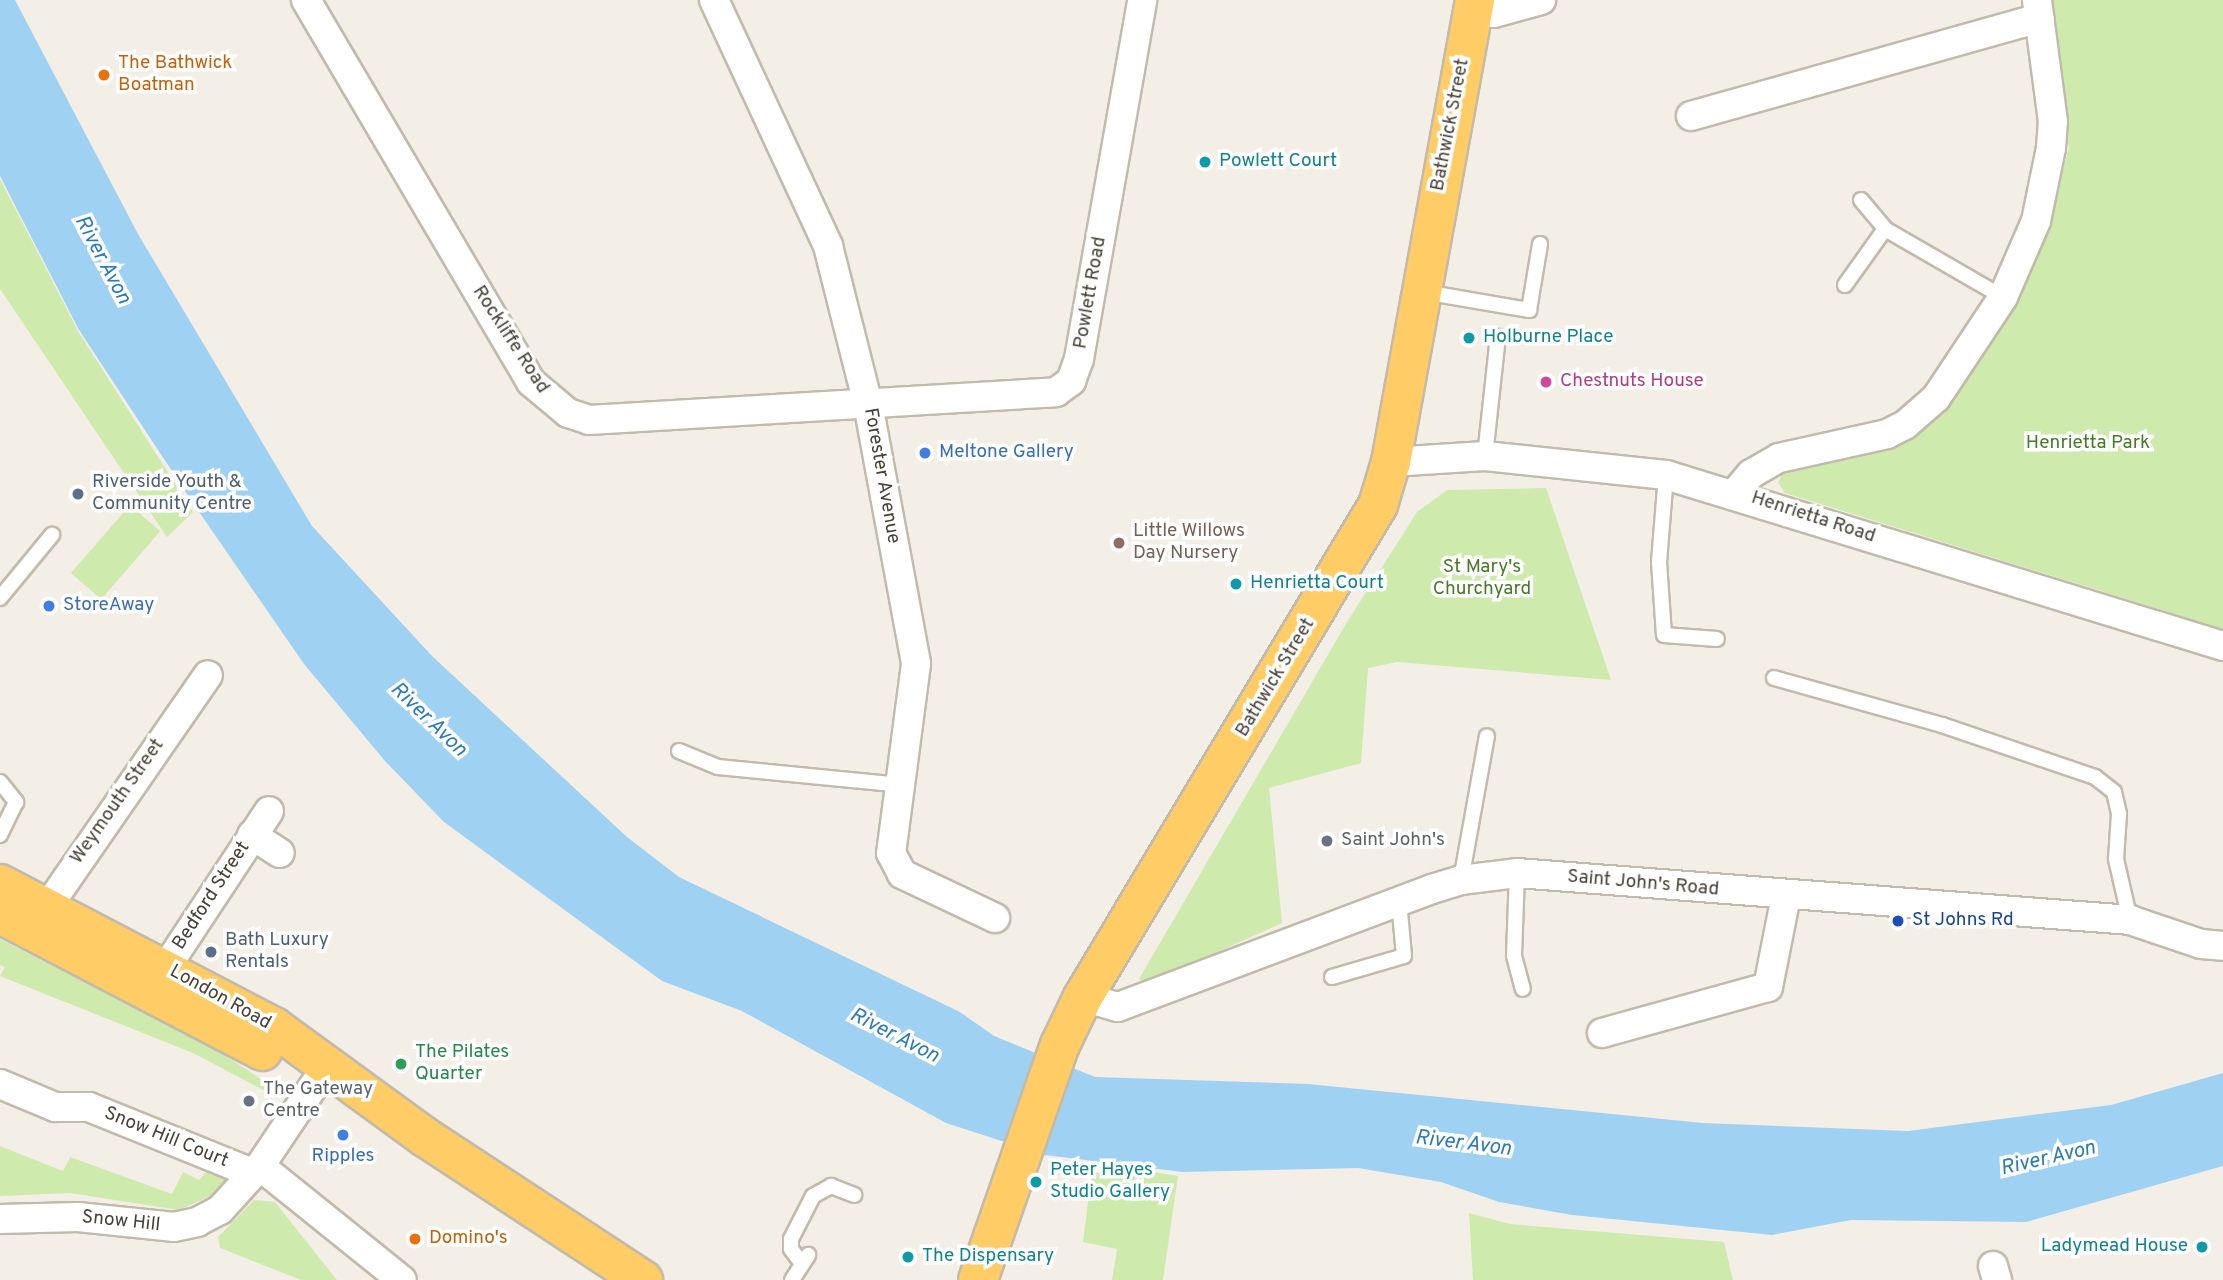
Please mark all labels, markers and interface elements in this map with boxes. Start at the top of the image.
place label: The Bathwick Boatman [118,53,232,97]
street label: Bathwick Street [1427,57,1475,193]
marker: The Bathwick Boatman [96,67,112,83]
place label: Powlett Court [1219,151,1337,173]
marker: Powlett Court [1197,154,1213,170]
water label: River Avon [68,211,136,309]
street label: Powlett Road [1070,235,1112,351]
street label: Rockliffe Road [467,282,553,398]
place label: Holburne Place [1483,327,1613,349]
marker: Holburne Place [1461,330,1477,346]
place label: Chestnuts House [1560,371,1704,393]
marker: Chestnuts House [1538,374,1554,390]
street label: Forester Avenue [858,406,904,546]
park label: Henrietta Park [2026,433,2150,455]
place label: Meltone Gallery [939,442,1074,464]
marker: Meltone Gallery [917,445,933,461]
place label: Riverside Youth & Community Centre [92,472,252,516]
marker: Riverside Youth & Community Centre [70,486,86,502]
street label: Henrietta Road [1748,487,1878,549]
place label: Little Willows Day Nursery [1133,521,1245,565]
marker: Little Willows Day Nursery [1111,535,1127,551]
park label: St Mary's Churchyard [1433,557,1531,601]
place label: Henrietta Court [1250,573,1384,595]
marker: Henrietta Court [1228,576,1244,592]
place label: StoreAway [63,595,154,617]
marker: StoreAway [41,598,57,614]
street label: Bathwick Street [1232,615,1320,741]
water label: River Avon [384,677,472,763]
street label: Weymouth Street [66,735,170,869]
place label: Saint John's [1341,830,1445,852]
marker: Saint John's [1319,833,1335,849]
street label: Bedford Street [169,838,255,954]
street label: Saint John's Road [1566,866,1720,902]
place label: St Johns Rd [1912,910,2014,932]
marker: St Johns Rd [1890,913,1906,929]
place label: Bath Luxury Rentals [225,930,329,974]
marker: Bath Luxury Rentals [203,944,219,960]
street label: London Road [165,961,275,1035]
water label: River Avon [845,1003,943,1069]
place label: The Pilates Quarter [415,1042,509,1086]
marker: The Pilates Quarter [393,1056,409,1072]
place label: The Gateway Centre [263,1079,373,1123]
marker: The Gateway Centre [241,1093,257,1109]
street label: Snow Hill Court [101,1103,231,1173]
water label: River Avon [1413,1126,1513,1162]
marker: Ripples [335,1127,351,1143]
water label: River Avon [1998,1136,2098,1182]
place label: Ripples [312,1146,374,1168]
place label: Peter Hayes Studio Gallery [1050,1160,1170,1204]
marker: Peter Hayes Studio Gallery [1028,1174,1044,1190]
street label: Snow Hill [81,1207,161,1237]
place label: Domino's [429,1228,508,1250]
marker: Domino's [407,1231,423,1247]
place label: Ladymead House [2041,1236,2188,1258]
marker: Ladymead House [2194,1239,2210,1255]
place label: The Dispensary [922,1246,1054,1268]
marker: The Dispensary [900,1249,916,1265]

